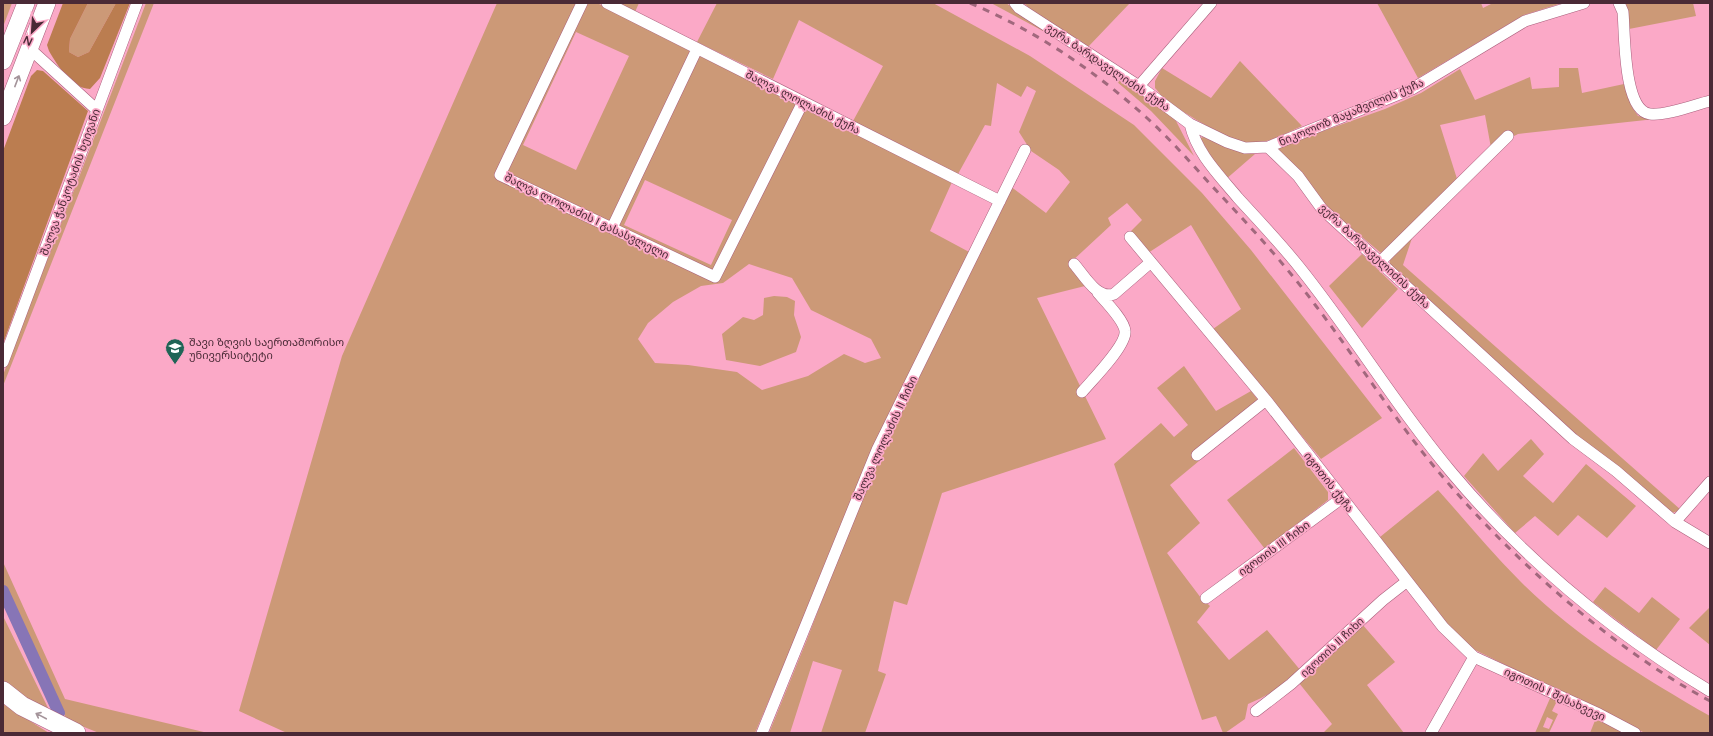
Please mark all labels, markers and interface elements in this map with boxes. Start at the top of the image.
north arrow [12,12,52,52]
street label: ვერა ბარდაველიძის ქუჩა [1043,21,1172,114]
text: N [21,33,35,48]
street label: შალვა ლოლაძის ქუჩა [743,68,862,137]
one-way arrow [13,75,21,87]
street label: ნიკოლოზ მაყაშვილის ქუჩა [1277,76,1426,149]
street label: შალვა ჭანკოტაძის ხეივანი [38,107,103,257]
street label: შალვა ლოლაძის I გასასვლელი [502,171,671,262]
street label: ვერა ბარდაველიძის ქუჩა [1316,202,1433,311]
place label: შავი ზღვის საერთაშორისო უნივერსიტეტი [189,336,344,362]
school or university icon: შავი ზღვის საერთაშორისო უნივერსიტეტი [164,337,186,365]
street label: შალვა ლოლაძის II ჩიხი [851,374,920,503]
street label: იგოთის ქუჩა [1301,450,1356,515]
street label: იგოთის III ჩიხი [1236,518,1312,579]
street label: იგოთის II ჩიხი [1298,615,1367,680]
street label: იგოთის I შესახვევი [1502,665,1608,724]
one-way arrow [35,712,47,719]

